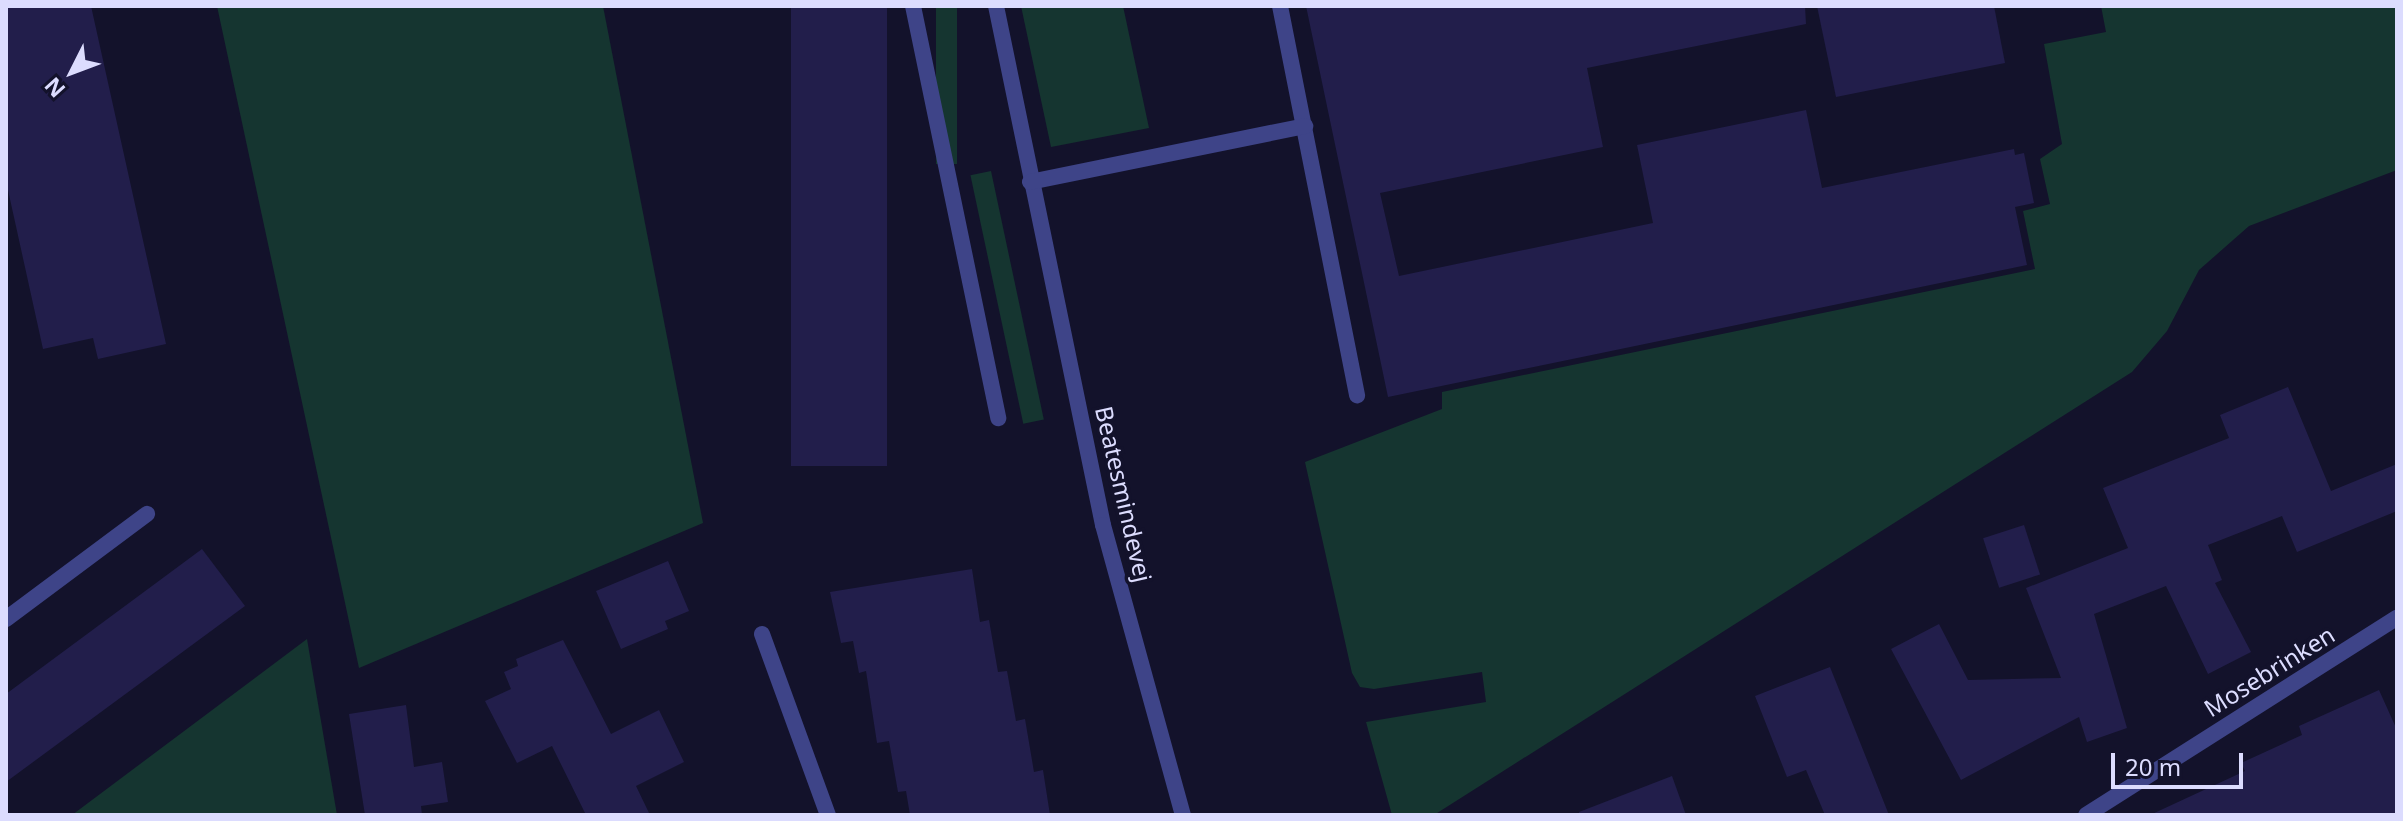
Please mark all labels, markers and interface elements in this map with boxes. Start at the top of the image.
north arrow [32,32,112,112]
text: N [37,71,71,105]
street label: Beatesmindevej [1090,403,1158,585]
street label: Mosebrinken [2199,620,2339,722]
scale bar [2115,737,2247,787]
text: 20 m [2125,750,2181,783]

